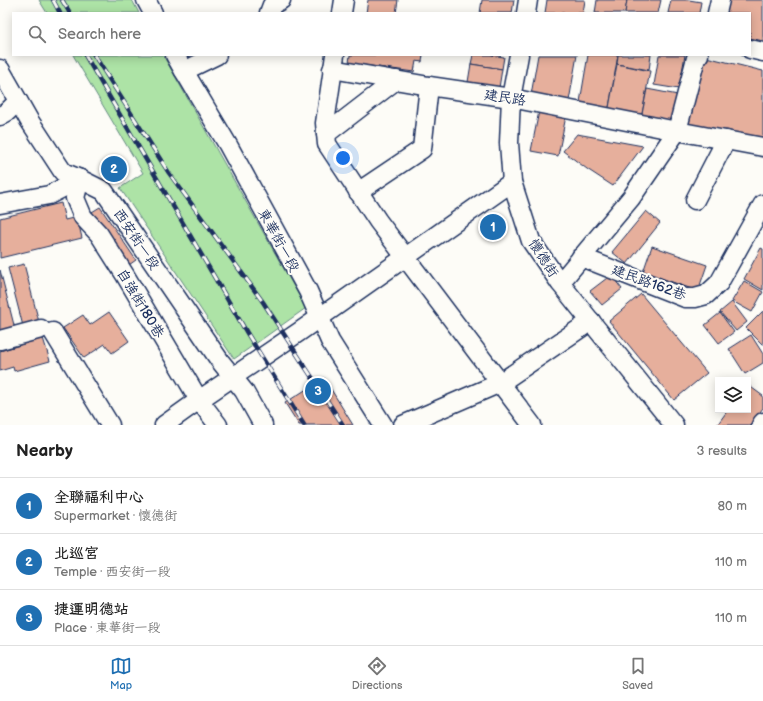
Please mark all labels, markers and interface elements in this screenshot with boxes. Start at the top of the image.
search box [12,12,751,56]
icon: search [26,23,48,45]
text: Search here [58,25,141,44]
street label: 建民路 [483,86,527,109]
your location [333,148,353,168]
pin: 2 [101,154,127,184]
street label: 西安街一段 [110,206,163,273]
street label: 東華街一段 [254,206,303,275]
pin: 1 [480,212,506,242]
street label: 懷德街 [525,236,562,281]
street label: 建民路162巷 [609,261,689,304]
street label: 自強街180巷 [113,266,168,342]
pin: 3 [305,376,331,406]
map controls [715,377,751,413]
button: layers [715,377,751,413]
text: Nearby [16,441,73,461]
text: 3 results [696,443,747,459]
text: 全聯福利中心 [54,488,144,507]
text: 1 [26,498,32,514]
text: 80 m [718,498,747,514]
text: Supermarket · 懷德街 [54,508,177,524]
text: 北巡宮 [54,544,99,563]
text: 2 [25,554,33,570]
text: 110 m [715,554,747,570]
text: Temple · 西安街一段 [54,564,170,580]
text: 捷運明德站 [54,600,129,619]
text: 3 [25,610,33,626]
text: 110 m [715,610,747,626]
text: Place · 東華街一段 [54,620,160,636]
tab: Map [110,655,132,692]
tab: Directions [352,655,402,692]
tab: Saved [622,655,653,692]

